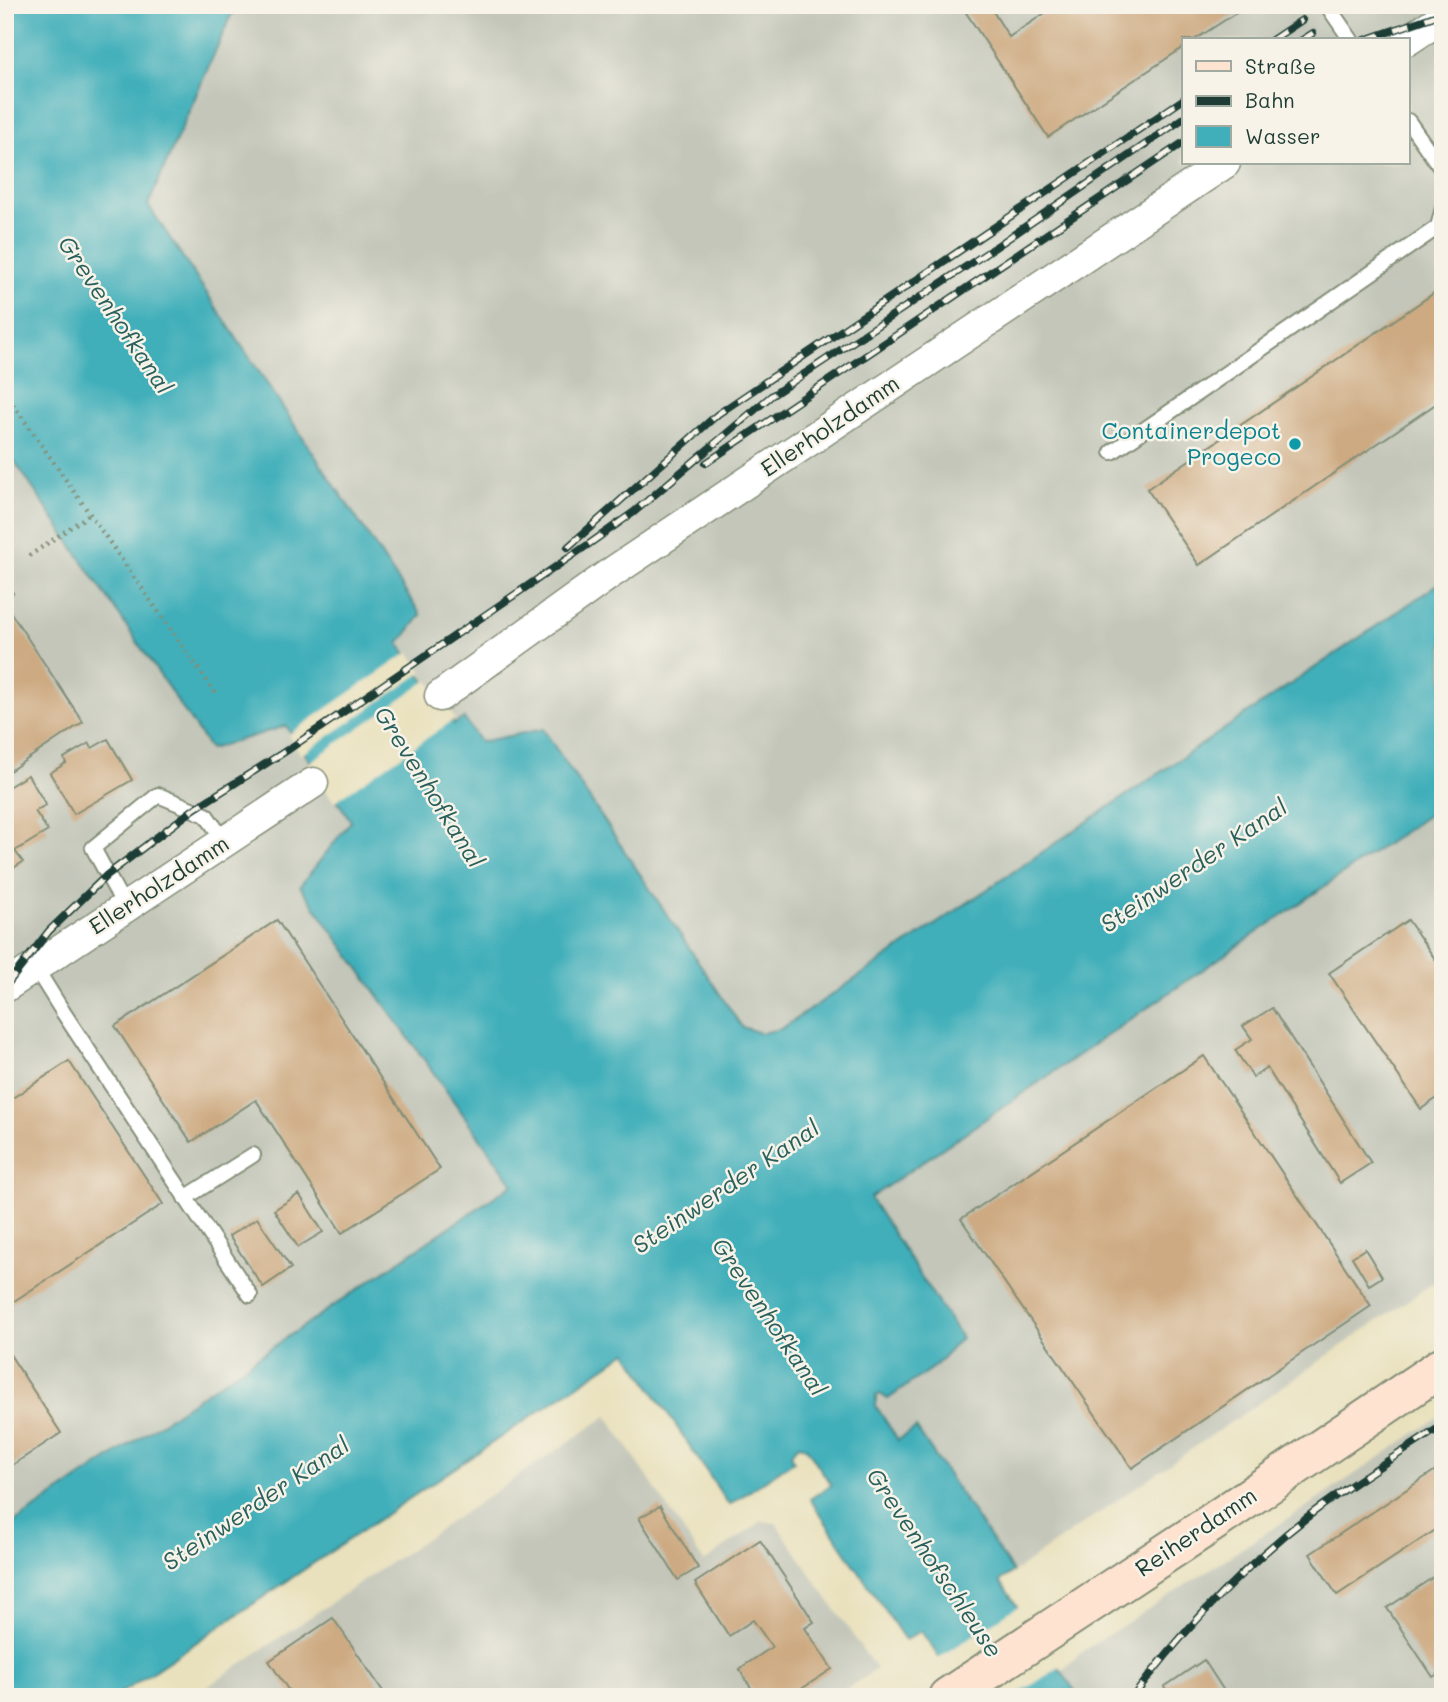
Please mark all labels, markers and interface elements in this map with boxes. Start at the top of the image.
legend [1182,38,1410,164]
text: Straße [1245,52,1316,79]
text: Bahn [1245,86,1295,113]
text: Wasser [1245,122,1320,149]
water label: Grevenhofkanal [52,229,181,399]
street label: Ellerholzdamm [754,368,905,483]
place label: Containerdepot Progeco [1101,415,1281,471]
marker: Containerdepot Progeco [1287,436,1303,452]
water label: Grevenhofkanal [368,700,492,873]
water label: Steinwerder Kanal [1094,791,1292,939]
street label: Ellerholzdamm [83,828,234,941]
water label: Steinwerder Kanal [626,1112,824,1260]
water label: Grevenhofkanal [706,1231,835,1401]
water label: Steinwerder Kanal [156,1429,354,1577]
water label: Grevenhofschleuse [860,1461,1010,1663]
street label: Reiherdamm [1129,1479,1262,1583]

